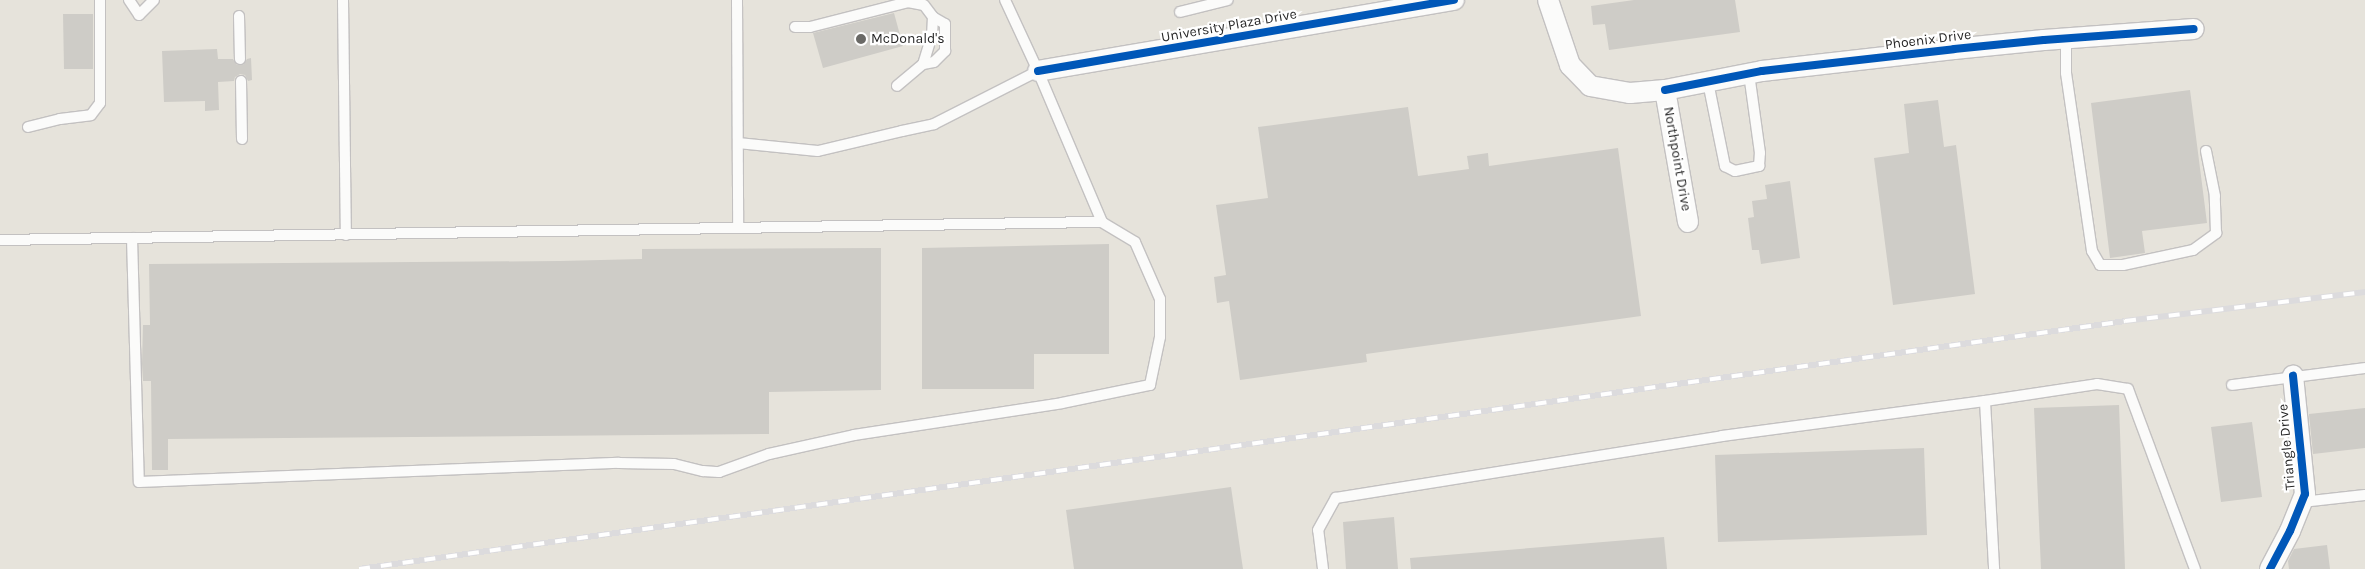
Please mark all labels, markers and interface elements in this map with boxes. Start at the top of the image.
street label: University Plaza Drive [1160,6,1298,46]
street label: Phoenix Drive [1884,26,1972,54]
place label: McDonald's [871,31,945,47]
marker: McDonald's [855,33,867,45]
street label: Northpoint Drive [1660,105,1694,213]
street label: Triangle Drive [2275,403,2299,491]

